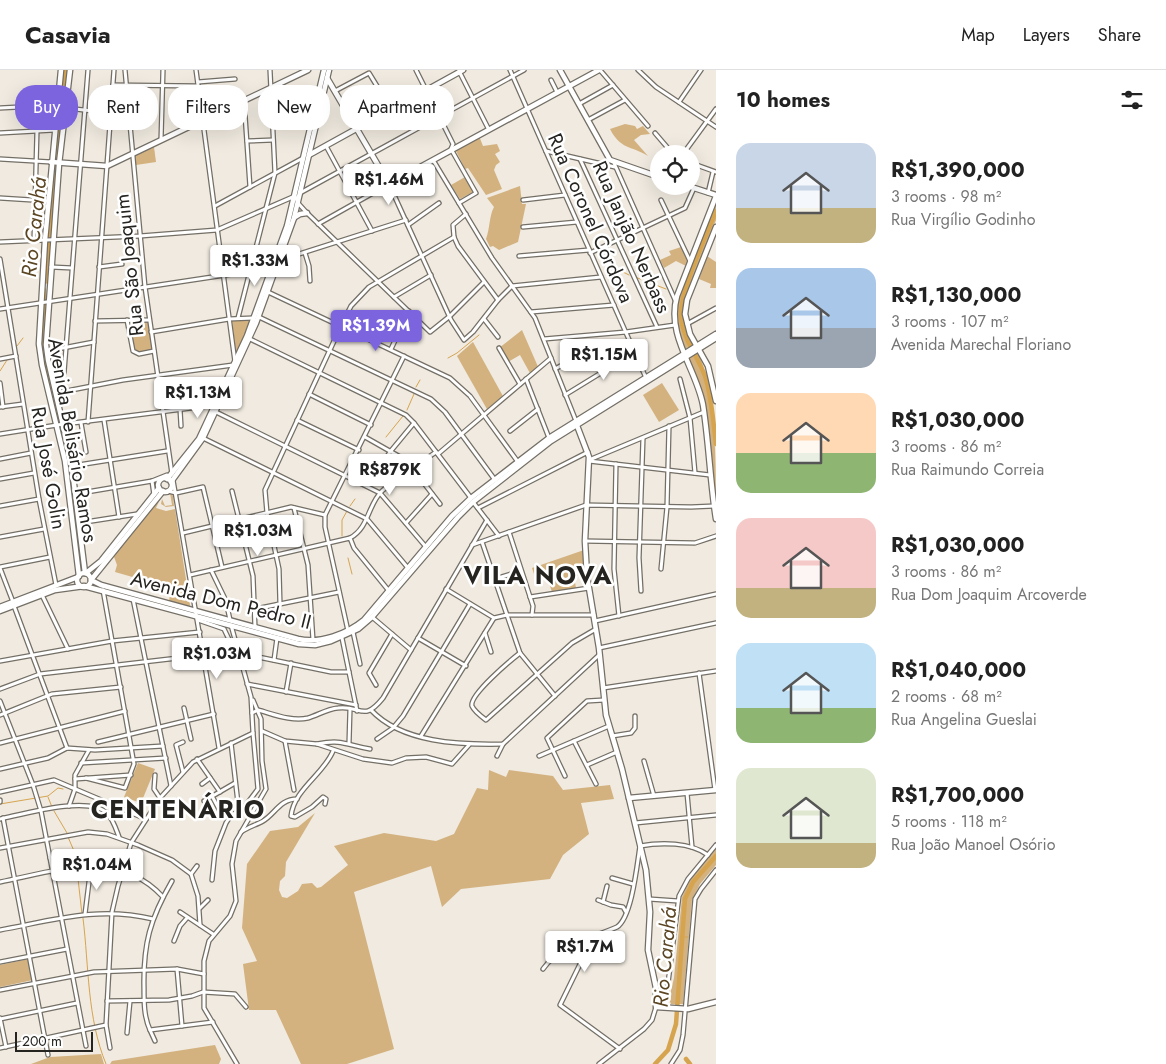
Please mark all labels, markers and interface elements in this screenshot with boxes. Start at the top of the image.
text: Casavia [25,17,111,52]
text: Map [961,22,995,48]
text: Layers [1023,22,1070,48]
text: Share [1098,22,1141,48]
chip: Buy [15,85,78,130]
chip: Rent [88,85,158,130]
chip: Filters [168,85,248,130]
chip: New [258,85,330,130]
chip: Apartment [340,85,454,130]
text: 10 homes [736,85,830,115]
icon: filters [1118,86,1146,114]
street label: Rua Coronel Córdova [540,129,641,308]
map controls [650,145,700,195]
button: locate [650,145,700,195]
text: R$1,390,000 [891,155,1025,185]
street label: Rua Janjão Nerbass [585,157,678,318]
icon: home [776,163,836,223]
pin: R$1.46M [343,164,435,206]
text: R$1.46M [354,168,424,191]
water label: Rio Carahá [14,175,54,279]
text: 3 rooms · 98 m² [891,185,1001,208]
street label: Rua São Joaquim [108,192,151,338]
text: Rua Virgílio Godinho [891,208,1035,231]
pin: R$1.33M [209,244,301,287]
text: R$1.33M [221,249,289,272]
text: R$1,130,000 [891,280,1021,310]
icon: home [776,288,836,348]
pin: R$1.39M [330,310,422,352]
text: 3 rooms · 107 m² [891,310,1009,333]
text: R$1.39M [342,314,410,337]
text: Avenida Marechal Floriano [891,333,1071,356]
street label: Avenida Belisário Ramos [40,336,105,545]
pin: R$1.15M [558,338,650,381]
text: R$1.15M [571,343,637,366]
pin: R$1.13M [152,376,244,419]
text: R$1.13M [165,381,231,404]
street label: Rua José Golin [23,404,74,532]
text: R$1,030,000 [891,405,1025,435]
icon: home [776,413,836,473]
text: 3 rooms · 86 m² [891,435,1001,458]
pin: R$879K [349,454,431,496]
text: R$879K [359,458,421,481]
text: Rua Raimundo Correia [891,458,1044,481]
pin: R$1.03M [212,514,304,557]
text: R$1.03M [224,519,292,542]
text: R$1,030,000 [891,530,1025,560]
icon: home [776,538,836,598]
district label: VILA NOVA [462,557,613,593]
text: 3 rooms · 86 m² [891,560,1001,583]
street label: Avenida Dom Pedro II [128,564,314,637]
text: Rua Dom Joaquim Arcoverde [891,583,1087,606]
pin: R$1.03M [171,638,263,680]
text: R$1.03M [183,642,251,665]
text: R$1,040,000 [891,655,1026,685]
icon: home [776,663,836,723]
text: 2 rooms · 68 m² [891,685,1002,708]
text: Rua Angelina Gueslai [891,708,1037,731]
text: R$1,700,000 [891,780,1024,810]
icon: home [776,788,836,848]
district label: CENTENÁRIO [91,791,265,827]
text: 5 rooms · 118 m² [891,810,1007,833]
text: Rua João Manoel Osório [891,833,1055,856]
pin: R$1.04M [51,848,143,891]
text: R$1.04M [62,853,132,876]
water label: Rio Carahá [646,905,684,1008]
pin: R$1.7M [544,930,626,973]
text: R$1.7M [556,935,614,958]
scale bar [15,1029,92,1052]
text: 200 m [22,1031,62,1051]

